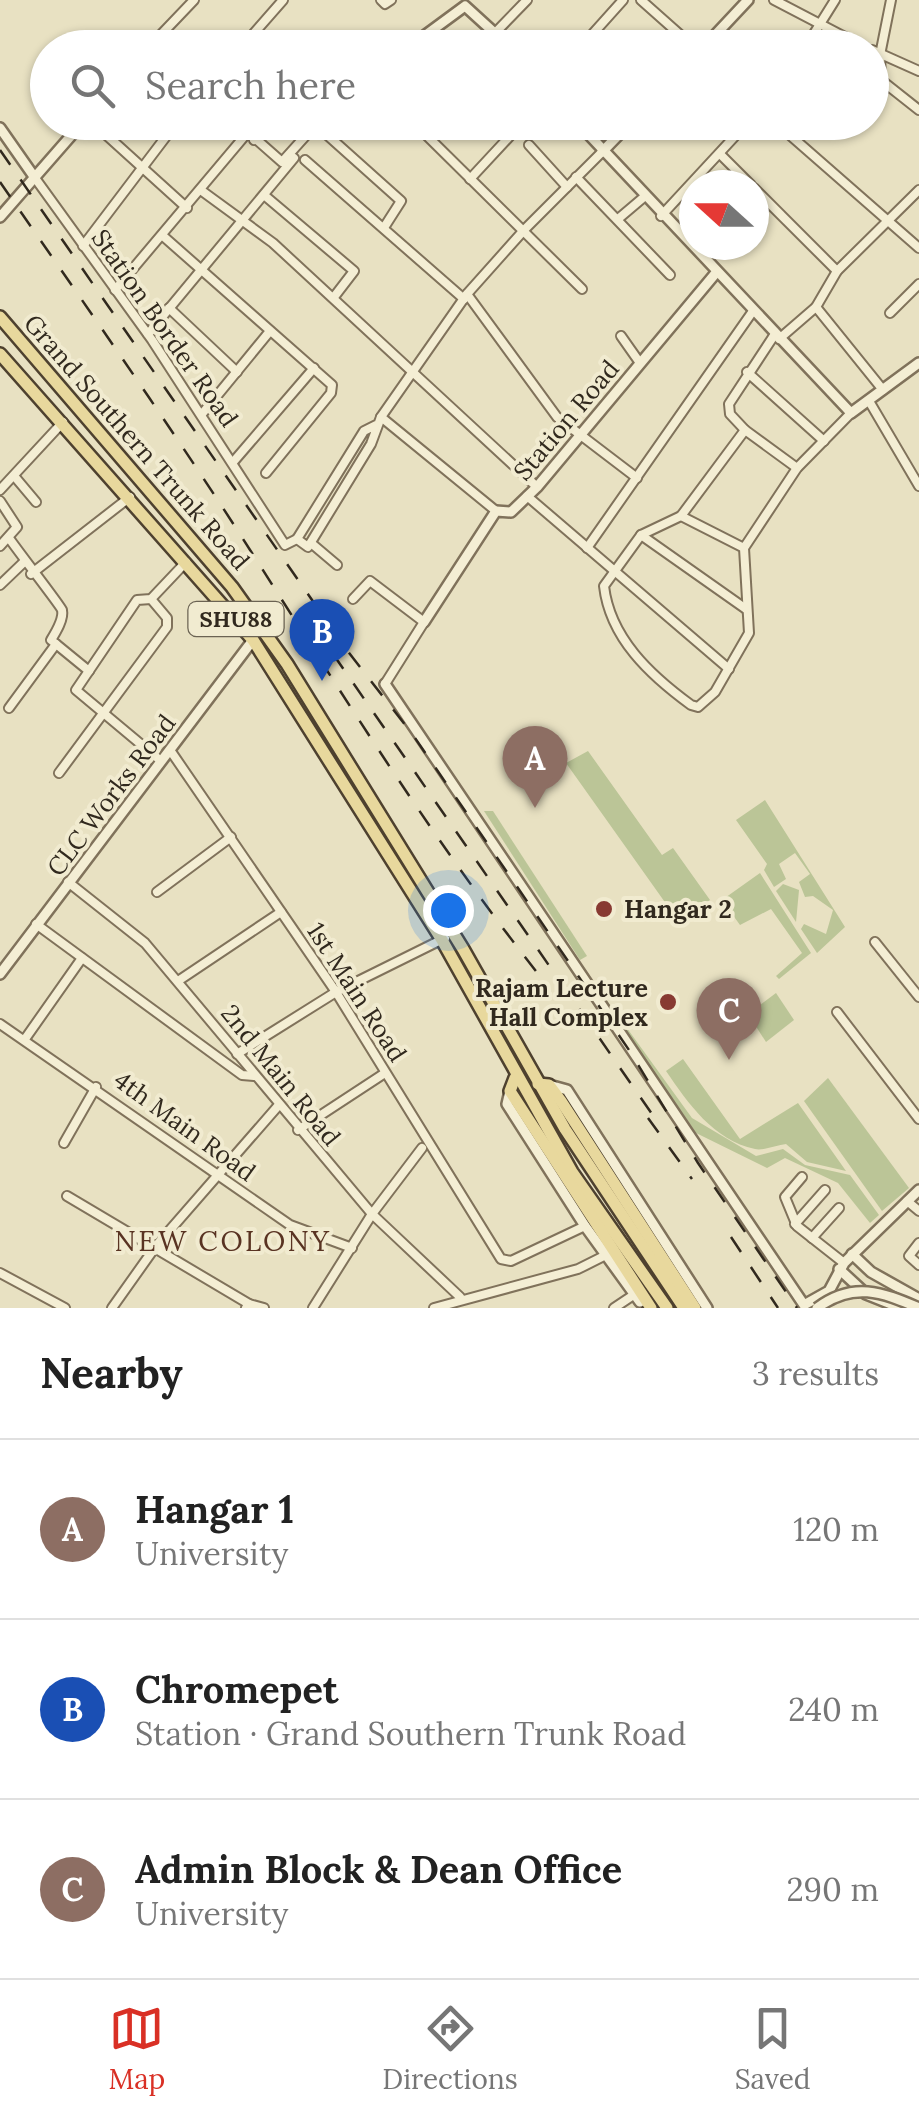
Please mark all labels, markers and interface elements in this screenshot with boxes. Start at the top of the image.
search box [30,30,889,140]
icon: search [65,58,120,113]
text: Search here [145,61,356,109]
north arrow [679,170,769,260]
street label: Station Border Road [85,223,245,433]
street label: Grand Southern Trunk Road [17,308,257,576]
street label: Station Road [506,353,626,487]
pin: B [290,598,354,681]
road number: SHU88 [188,602,284,636]
street label: CLC Works Road [40,708,182,882]
pin: A [502,726,568,808]
your location [423,885,474,936]
place label: Hangar 2 [624,893,732,925]
marker: Hangar 2 [593,898,615,920]
street label: 1st Main Road [300,916,414,1068]
place label: Rajam Lecture Hall Complex [475,972,648,1033]
pin: C [696,978,762,1060]
marker: Rajam Lecture Hall Complex [657,991,679,1013]
street label: 2nd Main Road [214,998,348,1152]
street label: 4th Main Road [108,1064,262,1188]
district label: NEW COLONY [114,1223,332,1259]
text: Nearby [40,1346,183,1400]
text: 3 results [752,1353,879,1394]
text: Hangar 1 [135,1485,294,1533]
text: A [62,1509,83,1550]
text: 120 m [793,1509,879,1550]
text: University [135,1533,288,1574]
text: Chromepet [135,1665,339,1713]
text: B [62,1689,83,1730]
text: 240 m [788,1689,879,1730]
text: Station · Grand Southern Trunk Road [135,1713,686,1754]
text: Admin Block & Dean Office [135,1845,622,1893]
text: C [61,1869,84,1910]
text: 290 m [786,1869,879,1910]
text: University [135,1893,288,1934]
tab: Map [108,2001,165,2097]
tab: Directions [382,2001,518,2097]
tab: Saved [735,2001,811,2097]

